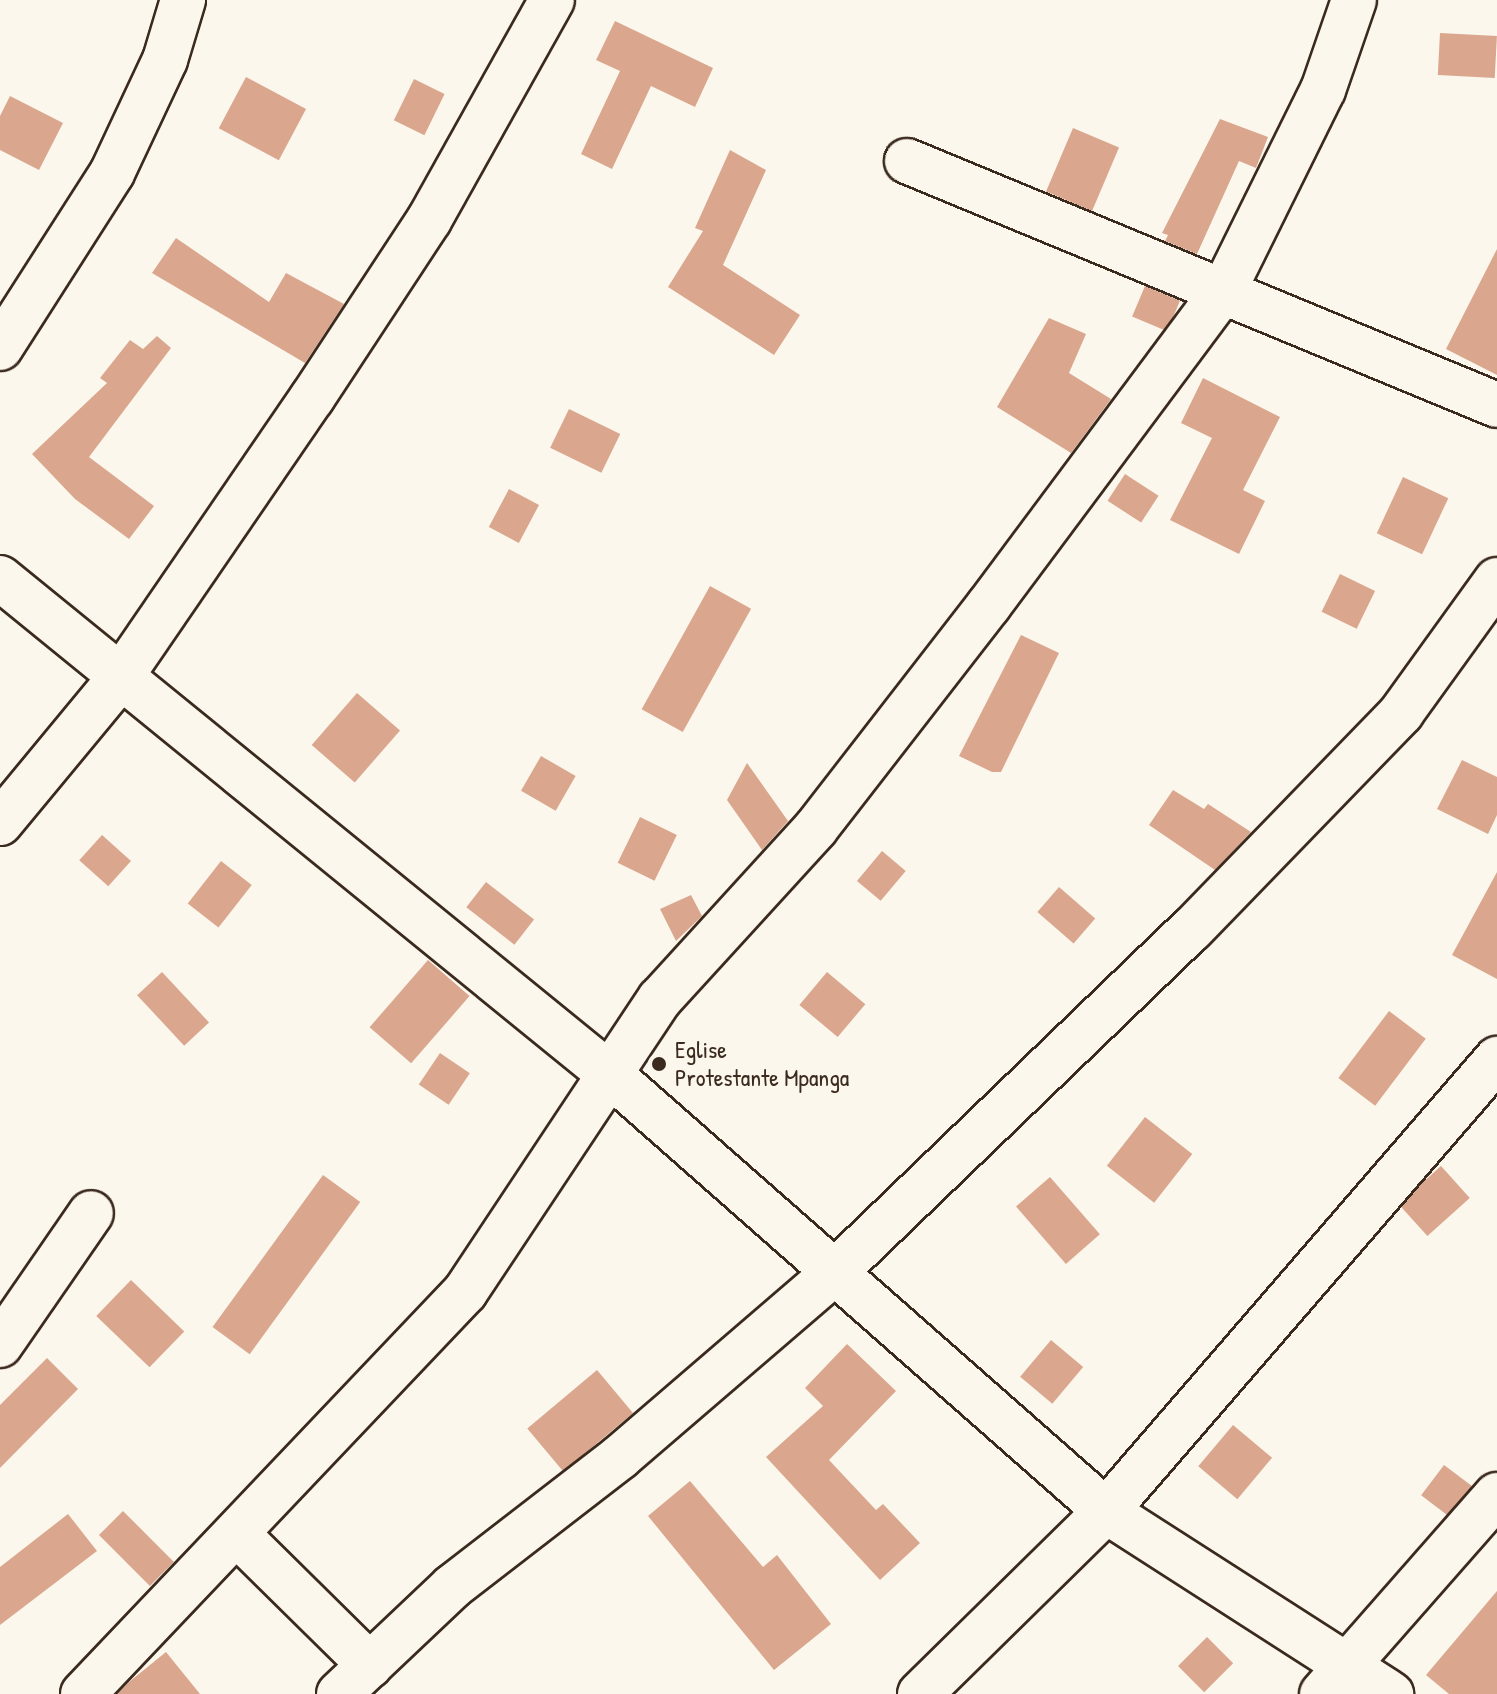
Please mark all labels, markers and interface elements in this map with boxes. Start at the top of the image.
place label: Eglise Protestante Mpanga [675,1036,849,1092]
marker: Eglise Protestante Mpanga [650,1055,668,1073]

